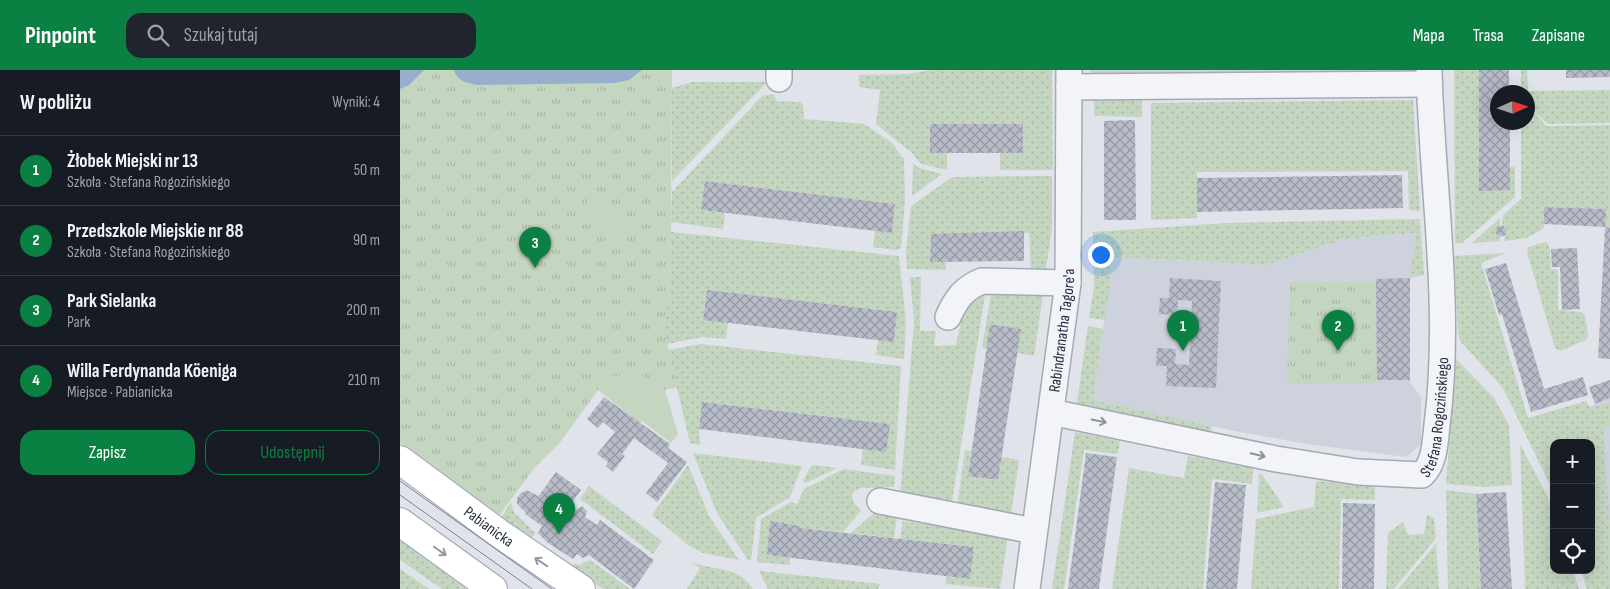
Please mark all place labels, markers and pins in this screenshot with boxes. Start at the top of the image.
pin: 3 [519,227,551,268]
pin: 1 [1167,310,1199,351]
pin: 2 [1322,310,1354,351]
pin: 4 [543,493,575,534]

